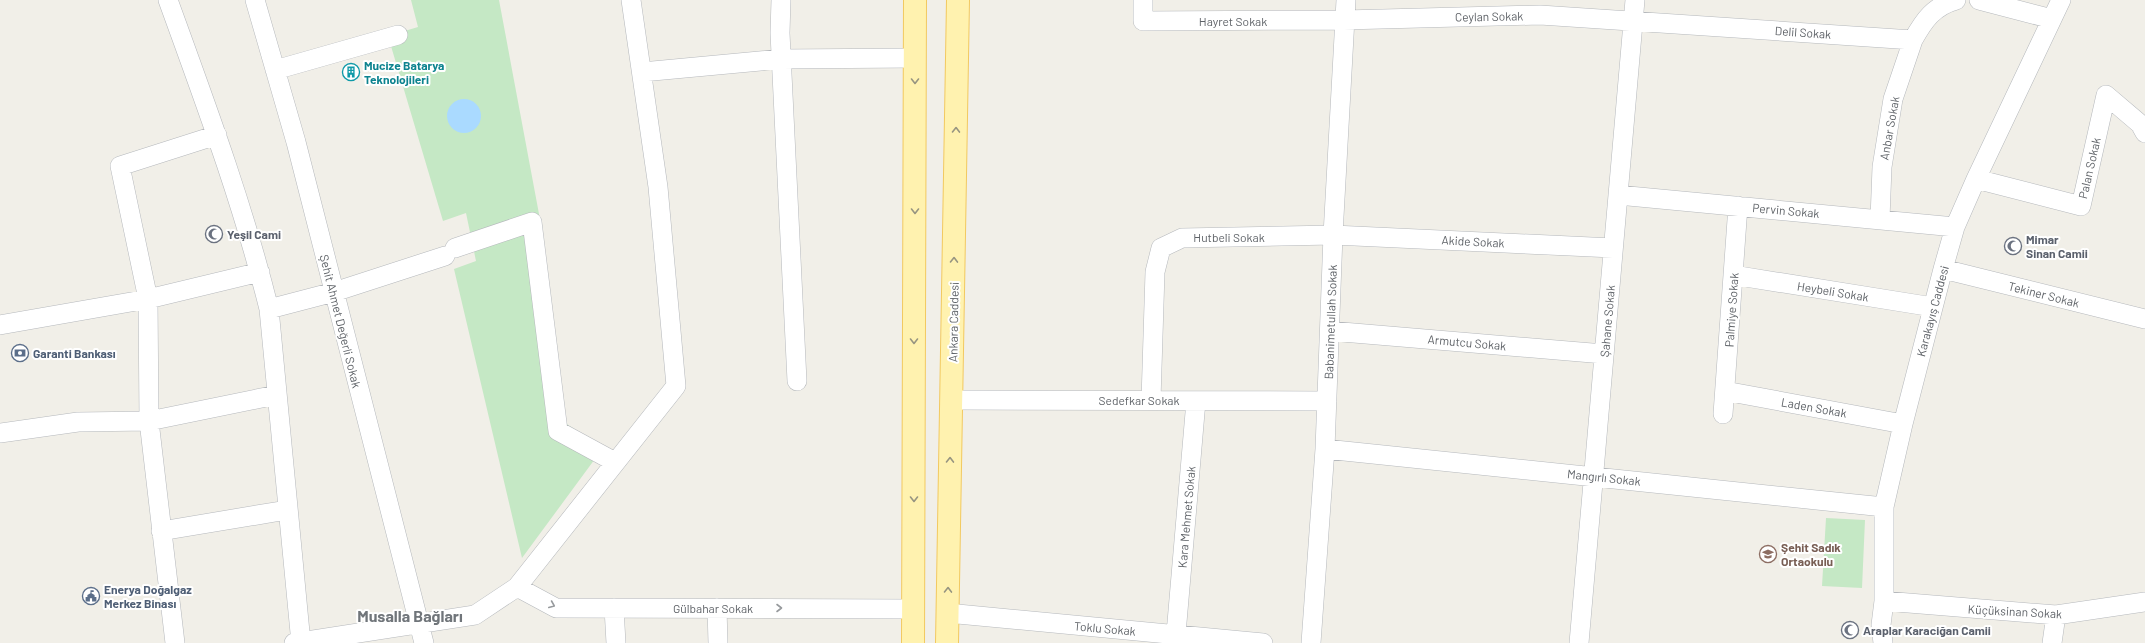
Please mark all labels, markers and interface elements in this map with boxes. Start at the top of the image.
street label: Ceylan Sokak [1455,8,1523,24]
street label: Hayret Sokak [1199,14,1267,28]
street label: Delil Sokak [1774,23,1832,41]
place label: Mucize Batarya Teknolojileri [364,58,444,86]
building icon: Mucize Batarya Teknolojileri [341,62,361,82]
one-way arrow [911,78,919,84]
street label: Anbar Sokak [1876,95,1902,161]
one-way arrow [952,127,960,133]
street label: Palan Sokak [2075,136,2103,200]
street label: Pervin Sokak [1752,200,1820,220]
one-way arrow [911,208,919,214]
mosque icon: Yeşil Cami [204,224,224,244]
place label: Yeşil Cami [227,227,281,241]
street label: Hutbeli Sokak [1193,230,1265,244]
street label: Akide Sokak [1441,232,1505,250]
place label: Mimar Sinan Camii [2026,232,2088,260]
mosque icon: Mimar Sinan Camii [2003,236,2023,256]
street label: Şehit Ahmet Değerli Sokak [318,253,364,389]
one-way arrow [949,257,958,263]
street label: Babanimetullah Sokak [1321,264,1339,380]
street label: Karakayış Caddesi [1913,264,1951,358]
street label: Palmiye Sokak [1721,272,1741,348]
street label: Heybeli Sokak [1796,278,1870,304]
street label: Tekiner Sokak [2007,278,2081,310]
street label: Ankara Caddesi [945,282,961,362]
street label: Şahane Sokak [1597,284,1617,358]
street label: Armutcu Sokak [1427,332,1507,352]
one-way arrow [910,338,918,344]
bank icon: Garanti Bankası [10,343,30,363]
place label: Garanti Bankası [33,346,116,360]
street label: Sedefkar Sokak [1099,393,1179,407]
street label: Laden Sokak [1780,394,1848,420]
one-way arrow [946,457,954,463]
street label: Kara Mehmet Sokak [1175,465,1197,569]
street label: Mangırlı Sokak [1567,466,1641,488]
one-way arrow [910,496,918,502]
place label: Şehit Sadık Ortaokulu [1781,540,1841,568]
school or university icon: Şehit Sadık Ortaokulu [1758,544,1778,564]
place label: Enerya Doğalgaz Merkez Binası [104,582,192,610]
public building icon: Enerya Doğalgaz Merkez Binası [81,586,101,606]
one-way arrow [944,587,952,593]
one-way arrow [548,600,555,608]
street label: Gülbahar Sokak [673,601,753,615]
street label: Küçüksinan Sokak [1968,602,2062,620]
one-way arrow [776,604,782,612]
district label: Musalla Bağları [357,606,463,625]
street label: Toklu Sokak [1074,618,1136,638]
mosque icon: Araplar Karaciğan Camii [1840,620,1860,640]
place label: Araplar Karaciğan Camii [1863,623,1991,637]

